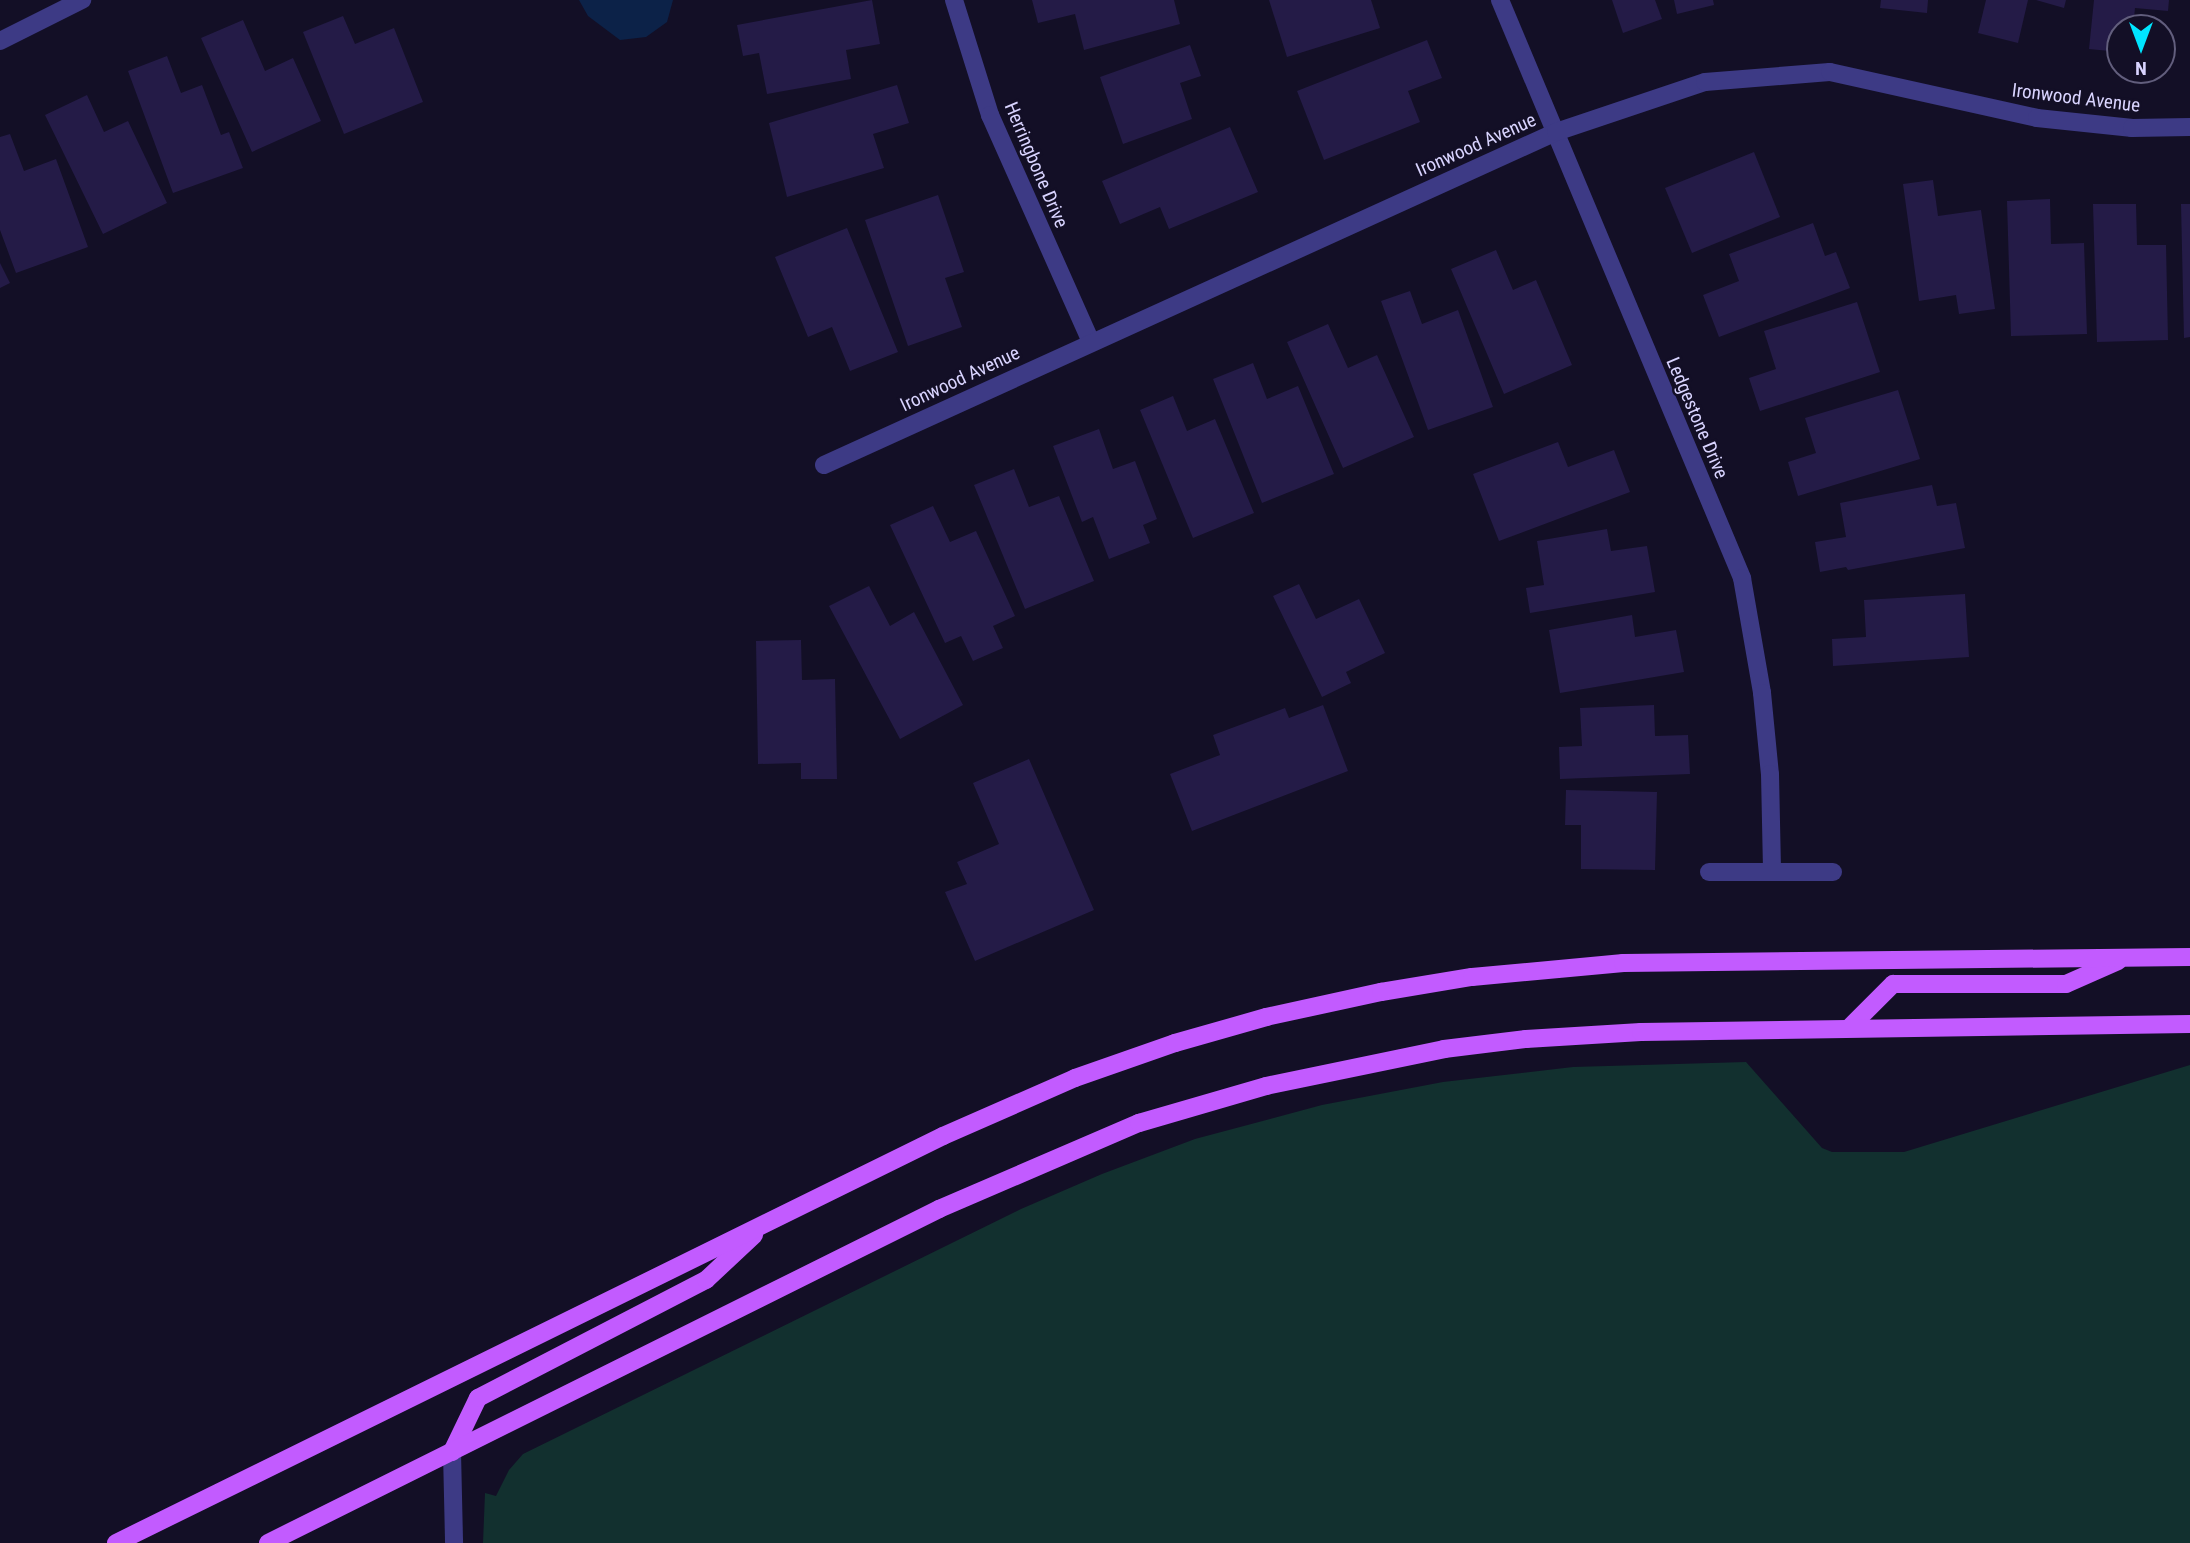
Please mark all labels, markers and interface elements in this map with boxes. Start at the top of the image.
north arrow [2106,14,2176,84]
text: N [2135,57,2147,80]
street label: Ironwood Avenue [2011,79,2141,117]
street label: Herringbone Drive [999,99,1073,231]
street label: Ironwood Avenue [1412,108,1540,182]
street label: Ironwood Avenue [897,341,1023,417]
street label: Ledgestone Drive [1661,354,1733,482]

